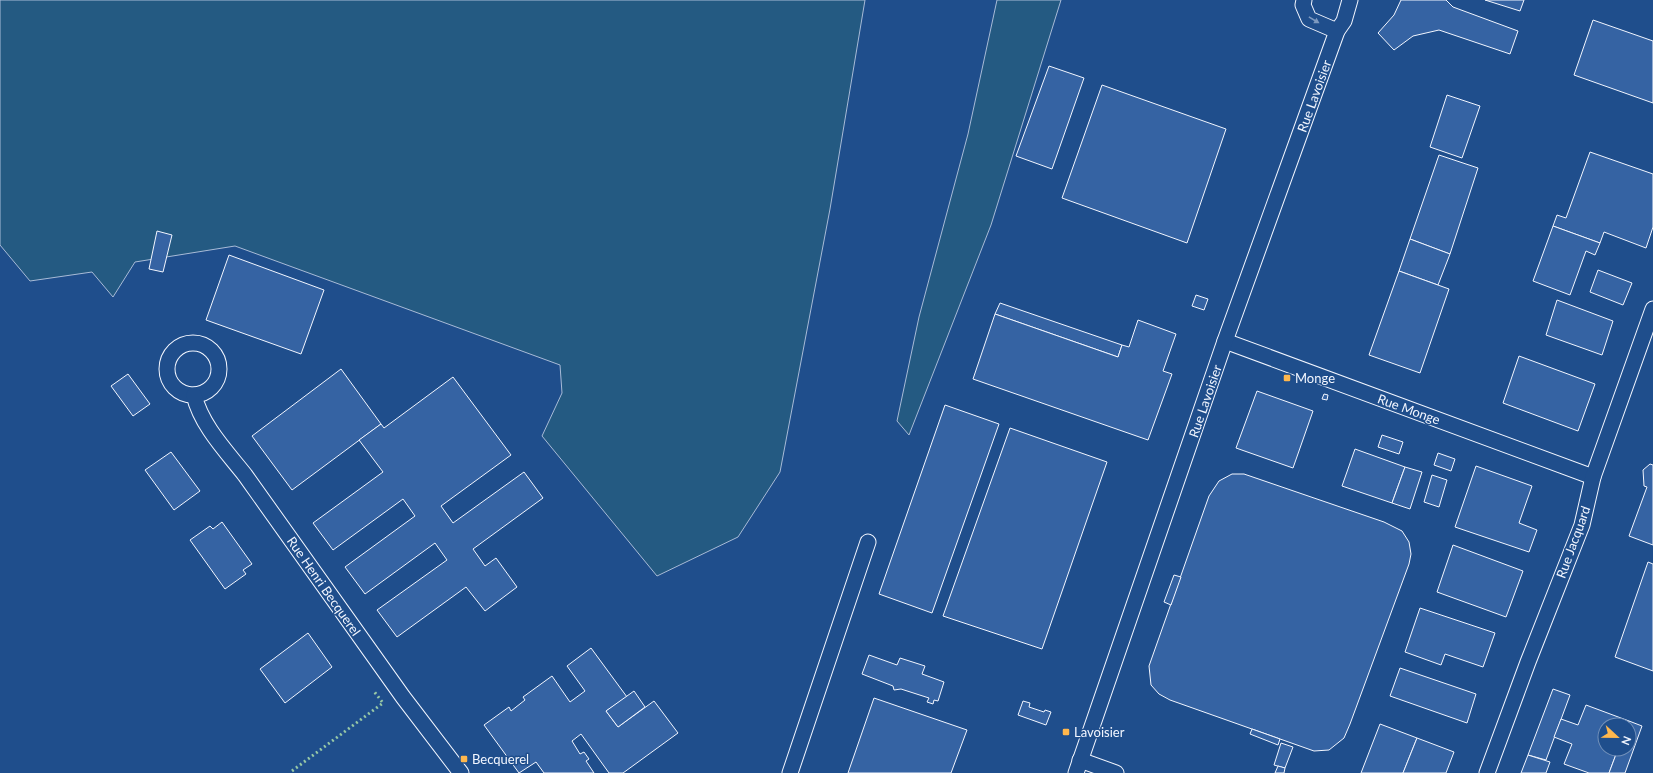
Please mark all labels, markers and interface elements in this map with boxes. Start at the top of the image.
one-way arrow [1308,17,1320,24]
street label: Rue Lavoisier [1294,57,1335,134]
street label: Rue Lavoisier [1185,362,1225,439]
place label: Monge [1295,370,1335,386]
marker: Monge [1282,373,1292,383]
street label: Rue Monge [1376,390,1443,428]
street label: Rue Jacquard [1553,504,1593,580]
street label: Rue Henri Becquerel [284,533,364,639]
north arrow [1597,717,1637,757]
place label: Lavoisier [1074,724,1125,740]
marker: Lavoisier [1061,727,1071,737]
text: N [1619,735,1634,747]
place label: Becquerel [472,751,529,767]
marker: Becquerel [459,754,469,764]

